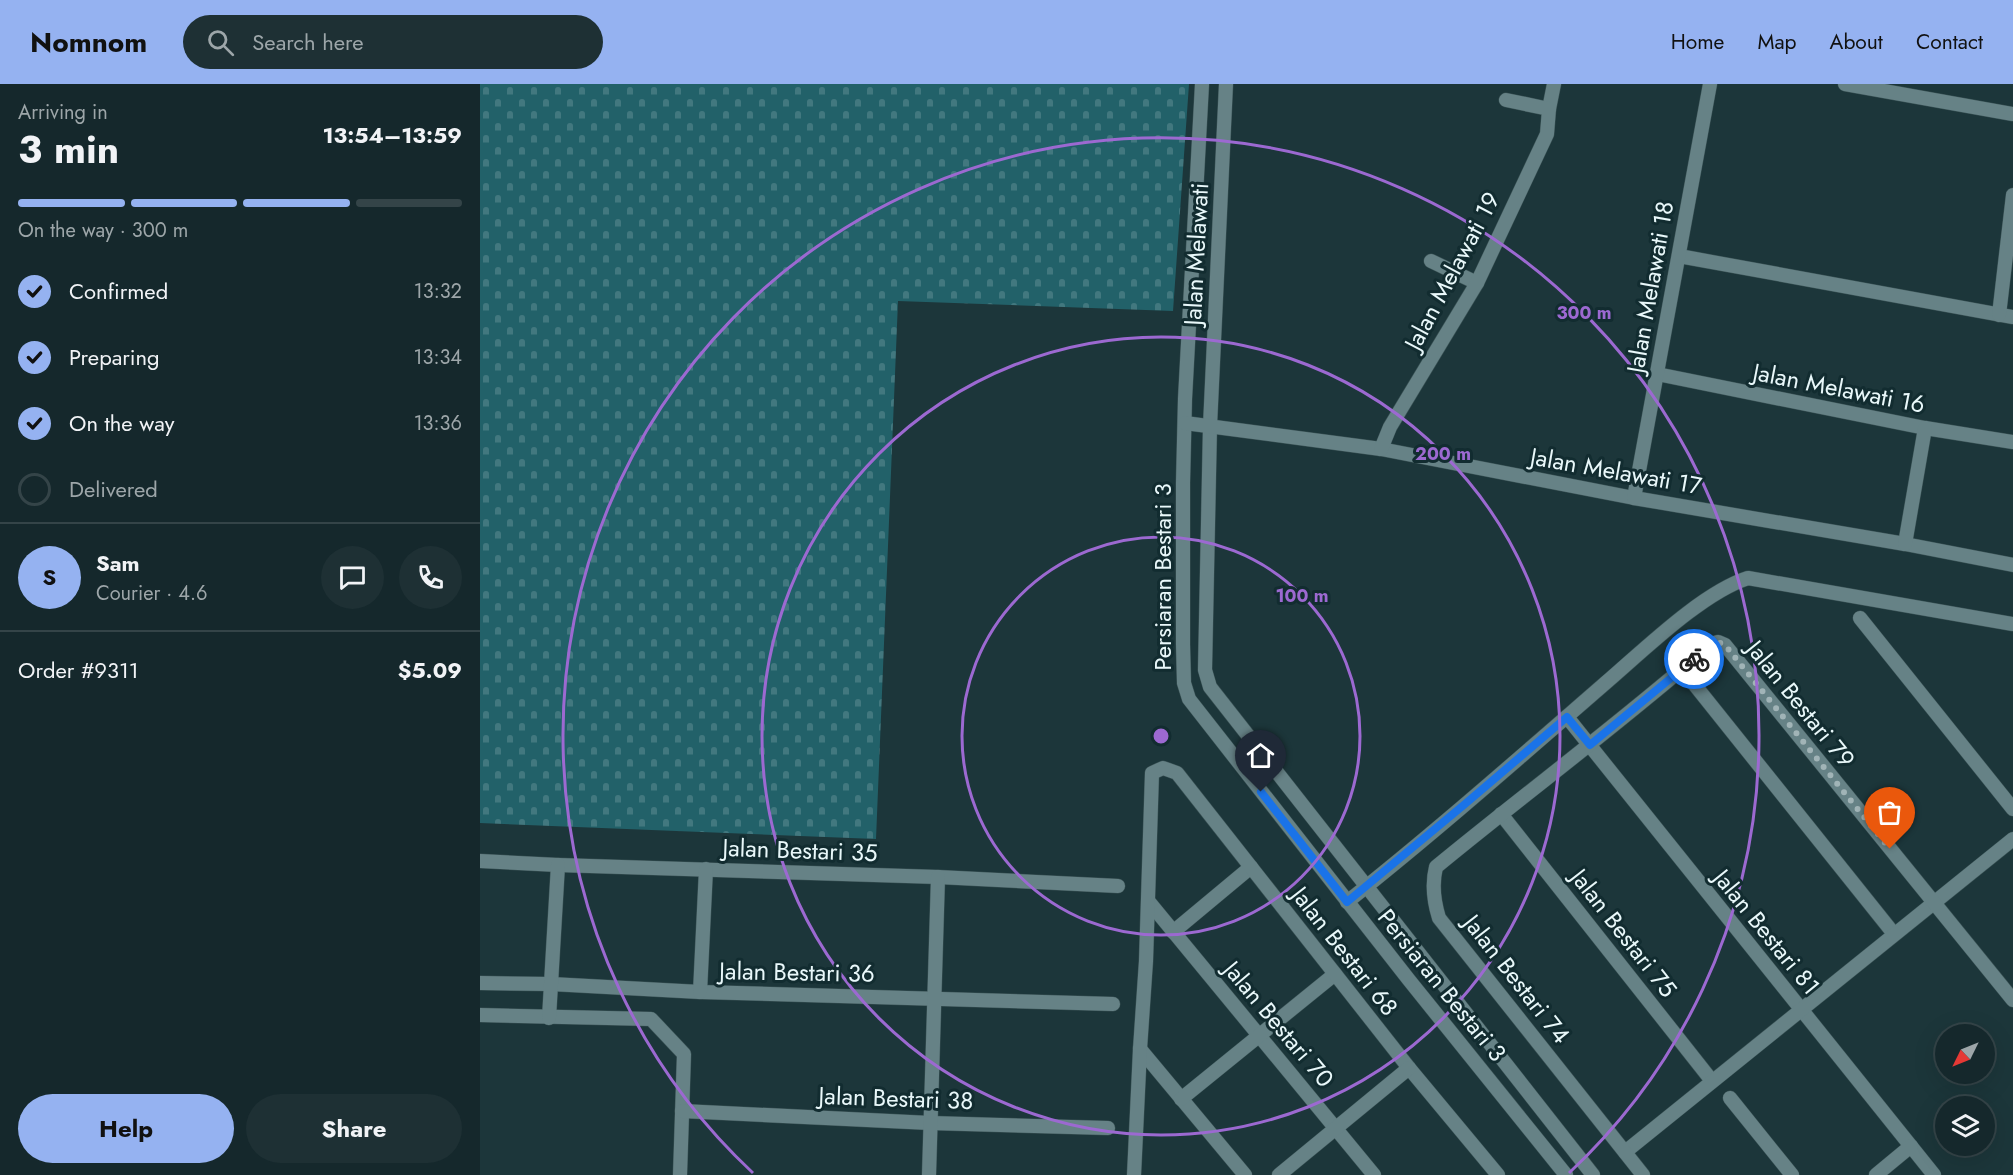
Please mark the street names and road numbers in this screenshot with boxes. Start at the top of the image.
street label: Jalan Melawati [1175,182,1217,329]
street label: Jalan Melawati 19 [1394,186,1508,359]
street label: Jalan Melawati 18 [1617,198,1682,379]
street label: Jalan Melawati 16 [1747,354,1928,422]
street label: Jalan Melawati 17 [1525,438,1705,503]
street label: Persiaran Bestari 3 [1145,483,1180,671]
street label: Jalan Bestari 79 [1737,630,1863,775]
street label: Jalan Bestari 35 [719,830,878,870]
street label: Jalan Bestari 75 [1561,859,1685,1005]
street label: Jalan Bestari 81 [1704,859,1829,1002]
street label: Jalan Bestari 68 [1281,877,1407,1023]
street label: Persiaran Bestari 3 [1369,901,1515,1069]
street label: Jalan Bestari 74 [1454,905,1579,1051]
street label: Jalan Bestari 70 [1214,951,1342,1095]
street label: Jalan Bestari 36 [716,953,875,991]
street label: Jalan Bestari 38 [815,1078,974,1118]

